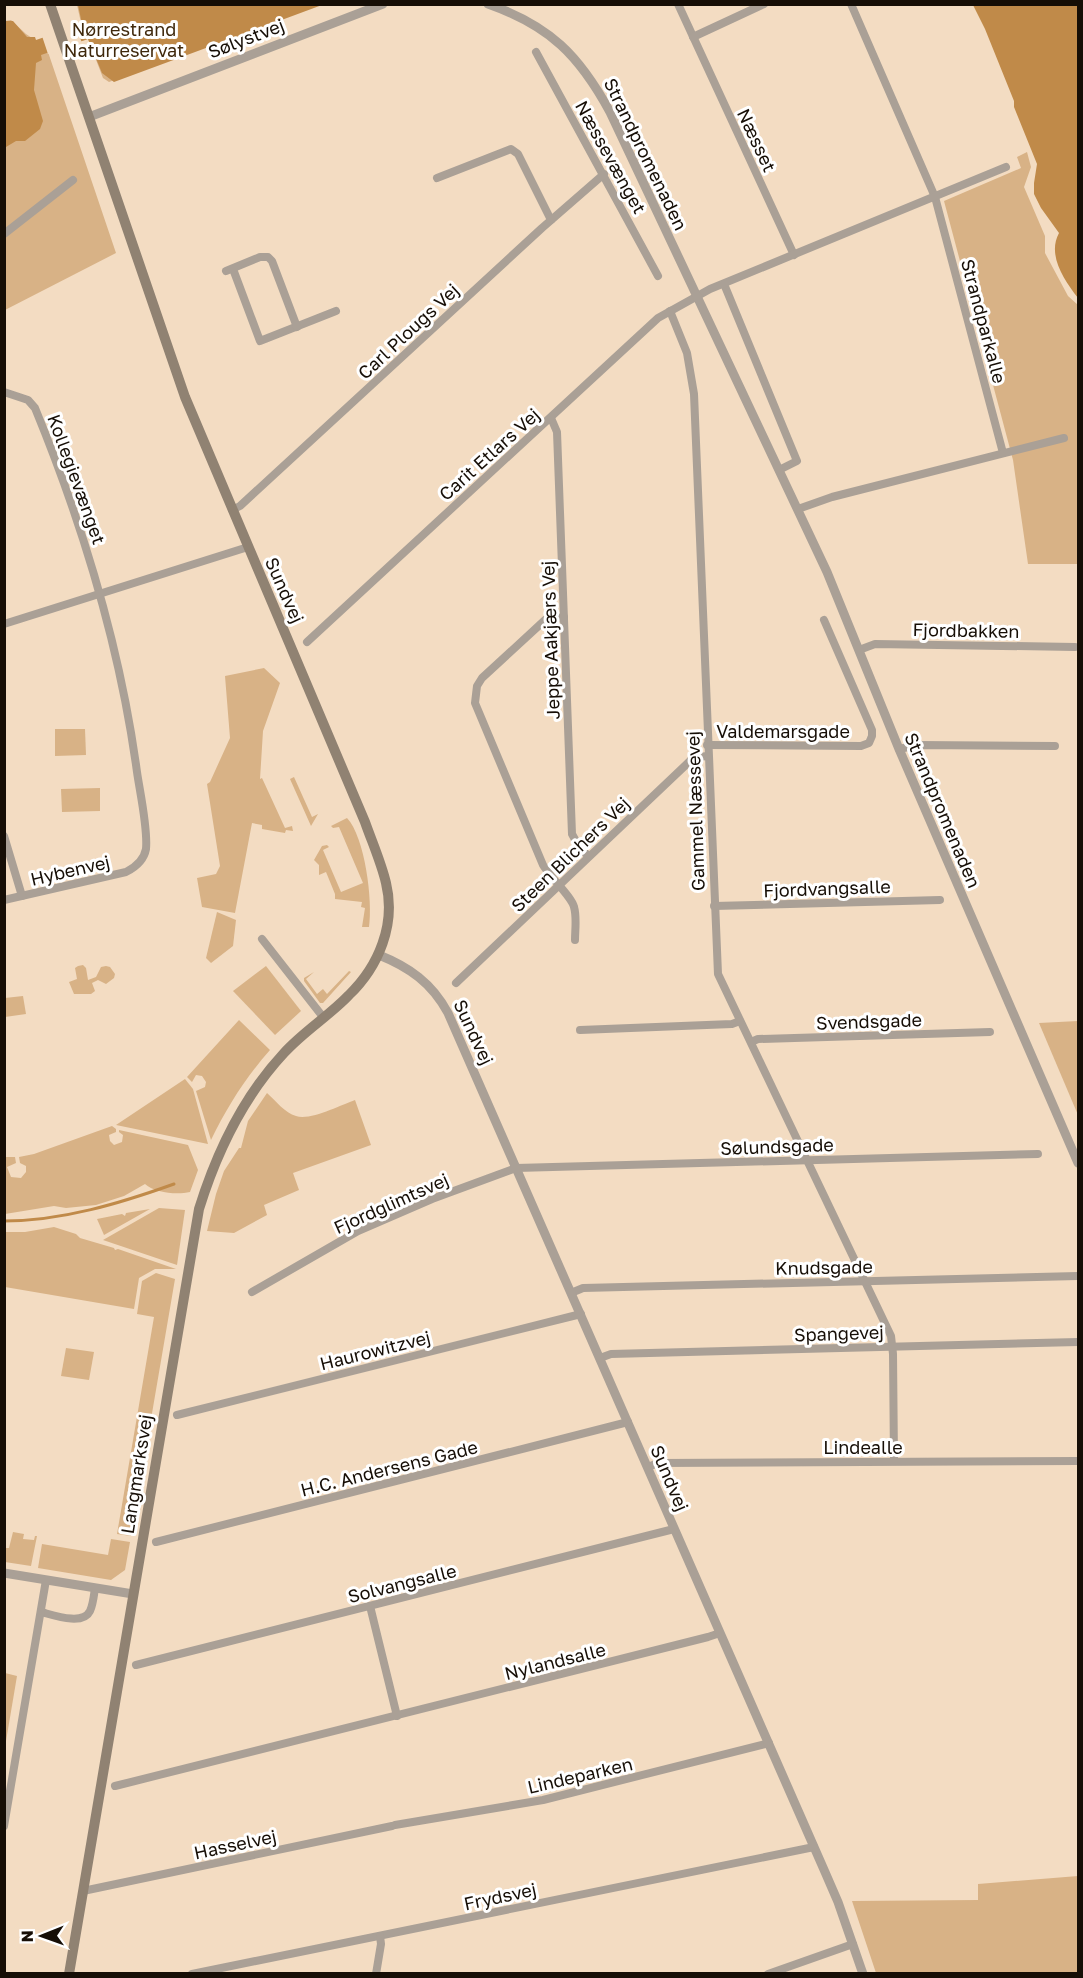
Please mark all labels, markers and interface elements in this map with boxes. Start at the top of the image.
street label: Sølystvej [205,13,287,63]
park label: Nørrestrand Naturreservat [64,18,184,61]
street label: Strandpromenaden [600,74,692,234]
street label: Næssevænget [571,97,651,217]
street label: Næsset [733,105,781,175]
street label: Strandparkalle [957,256,1011,386]
street label: Carl Plougs Vej [353,279,463,383]
street label: Carit Etlars Vej [434,403,544,505]
street label: Kollegievænget [43,411,111,547]
street label: Sundvej [261,554,309,626]
street label: Jeppe Aakjærs Vej [536,560,564,720]
street label: Fjordbakken [912,618,1020,642]
street label: Valdemarsgade [716,720,850,742]
street label: Strandpromenaden [900,729,986,891]
street label: Gammel Næssevej [681,731,709,891]
street label: Steen Blichers Vej [506,792,634,916]
street label: Hybenvej [28,850,112,890]
street label: Fjordvangsalle [763,875,891,901]
street label: Sundvej [449,996,499,1068]
street label: Svendsgade [816,1008,922,1034]
street label: Sølundsgade [720,1133,834,1159]
street label: Fjordglimtsvej [330,1168,452,1238]
street label: Knudsgade [775,1255,873,1279]
street label: Spangevej [794,1320,884,1346]
street label: Haurowitzvej [317,1326,433,1374]
street label: Langmarksvej [116,1413,156,1535]
street label: H.C. Andersens Gade [298,1435,480,1501]
street label: Lindealle [823,1436,903,1458]
street label: Sundvej [646,1442,694,1514]
street label: Solvangsalle [345,1559,459,1607]
street label: Nylandsalle [502,1638,608,1684]
street label: Lindeparken [525,1752,635,1798]
street label: Hasselvej [192,1825,278,1863]
street label: Frydsvej [462,1878,538,1914]
north arrow [12,1906,72,1966]
text: N [17,1930,37,1943]

